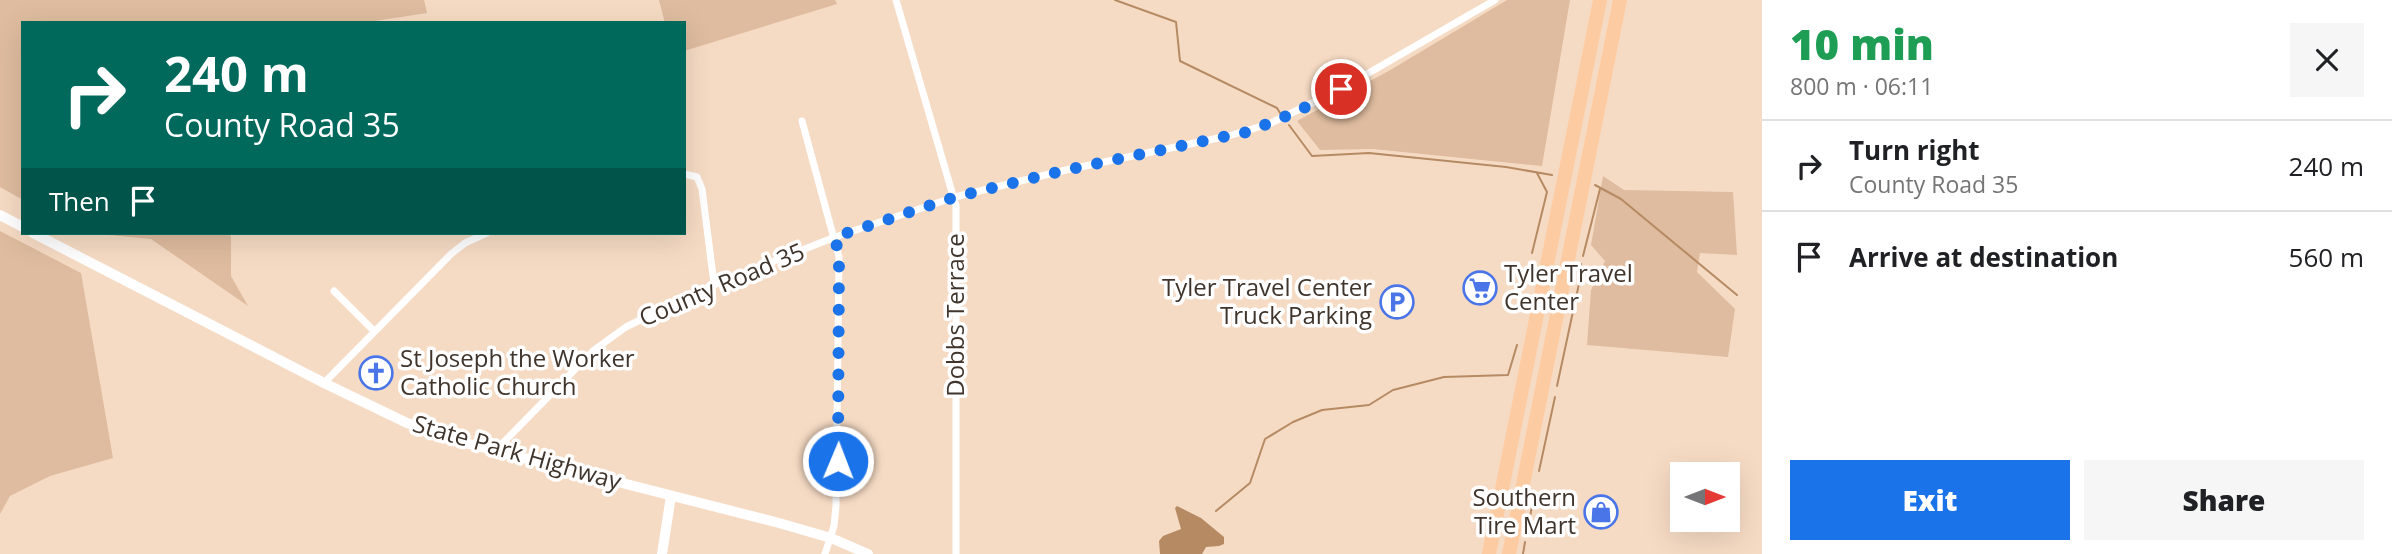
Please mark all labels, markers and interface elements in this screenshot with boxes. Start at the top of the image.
text: 10 min [1790,15,1934,72]
button: close [2290,23,2364,97]
text: 240 m [164,40,309,106]
icon: right [49,49,140,140]
pin [1311,59,1371,119]
icon: arrive [1322,70,1360,108]
text: 800 m · 06:11 [1790,70,1933,102]
text: County Road 35 [164,103,400,146]
text: Turn right [1849,132,1980,168]
icon: right [1790,147,1828,185]
text: 240 m [2289,148,2364,184]
text: County Road 35 [1849,168,2018,200]
icon: arrive [124,182,162,220]
text: Then [49,183,110,219]
street label: Dobbs Terrace [938,233,971,397]
street label: County Road 35 [634,234,809,333]
icon: arrive [1790,238,1828,276]
text: Arrive at destination [1849,239,2118,275]
text: 560 m [2289,239,2364,275]
place label: Tyler Travel Center [1504,256,1633,317]
supermarket icon: Tyler Travel Center [1461,269,1499,307]
place label: Tyler Travel Center Truck Parking [1162,270,1372,331]
parking icon: Tyler Travel Center Truck Parking [1378,283,1416,321]
place label: St Joseph the Worker Catholic Church [400,341,635,402]
church icon: St Joseph the Worker Catholic Church [357,354,395,392]
street label: State Park Highway [409,406,626,497]
position arrow [801,424,875,498]
button: Exit [1790,460,2070,540]
button: Share [2084,460,2364,540]
north arrow [1670,462,1740,532]
map controls [1670,462,1740,532]
place label: Southern Tire Mart [1472,480,1576,541]
shop icon: Southern Tire Mart [1582,493,1620,531]

